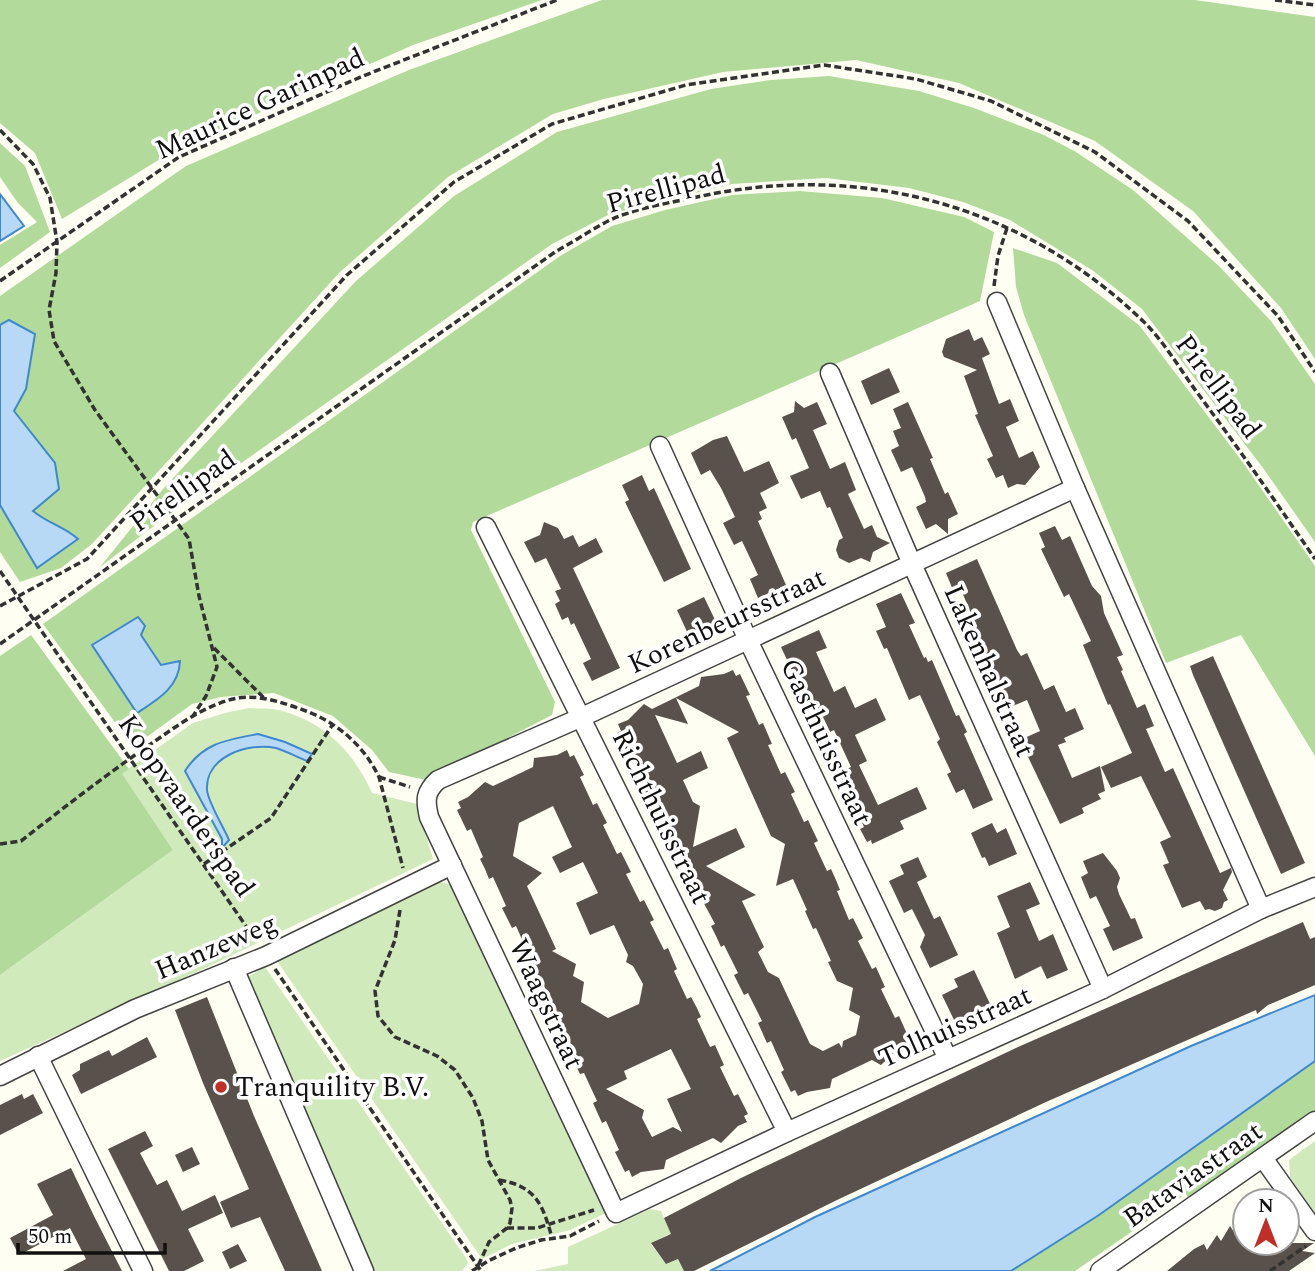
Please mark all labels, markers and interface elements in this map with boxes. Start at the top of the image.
street label: Maurice Garinpad [148,37,372,171]
street label: Pirellipad [602,152,730,226]
street label: Pirellipad [1164,325,1272,449]
street label: Pirellipad [121,438,245,544]
street label: Korenbeursstraat [621,556,833,686]
street label: Lakenhalstraat [932,578,1046,764]
street label: Gasthuisstraat [768,651,884,833]
street label: Koopvaarderspad [107,705,265,907]
street label: Richthuisstraat [600,722,722,912]
street label: Hanzeweg [148,902,284,992]
street label: Waagstraat [497,932,595,1077]
street label: Tolhuisstraat [871,974,1039,1080]
place label: Tranquility B.V. [235,1066,429,1109]
marker: Tranquility B.V. [213,1079,229,1095]
street label: Bataviastraat [1114,1111,1272,1239]
north arrow [1231,1187,1301,1257]
text: N [1258,1192,1274,1221]
scale bar [18,1212,164,1256]
text: 50 m [28,1221,72,1253]

